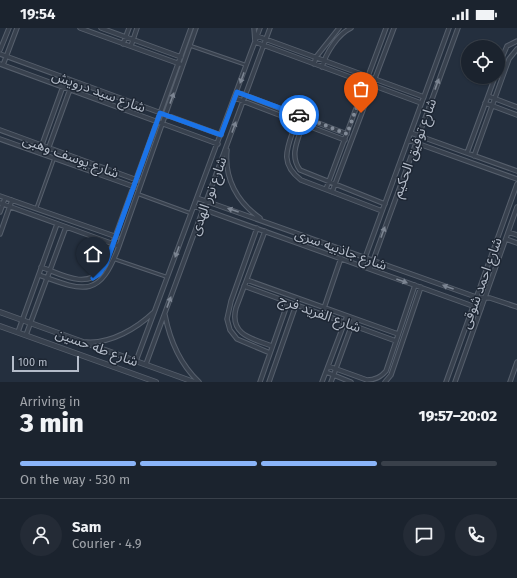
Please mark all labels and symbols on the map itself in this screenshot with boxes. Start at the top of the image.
street label: شارع سيد درويش [49,67,148,118]
one-way arrow [239,72,245,84]
pin [344,72,378,113]
one-way arrow [435,77,441,89]
one-way arrow [169,92,175,104]
courier [279,95,319,135]
street label: شارع توفيق الحكيم [389,96,442,201]
one-way arrow [231,121,237,133]
street label: شارع يوسف وهبى [20,131,121,184]
street label: شارع نور الهدى [186,155,232,238]
one-way arrow [227,207,239,213]
street label: شارع جاذبيه سرى [292,225,389,276]
one-way arrow [380,226,386,238]
street label: شارع احمد شوقى [457,235,508,332]
pin [76,237,110,278]
one-way arrow [174,246,180,258]
one-way arrow [397,278,409,284]
one-way arrow [441,284,453,290]
street label: شارع الفريد فرج [276,291,363,338]
one-way arrow [167,295,173,307]
street label: شارع طه حسين [53,325,140,372]
scale bar [12,354,79,373]

